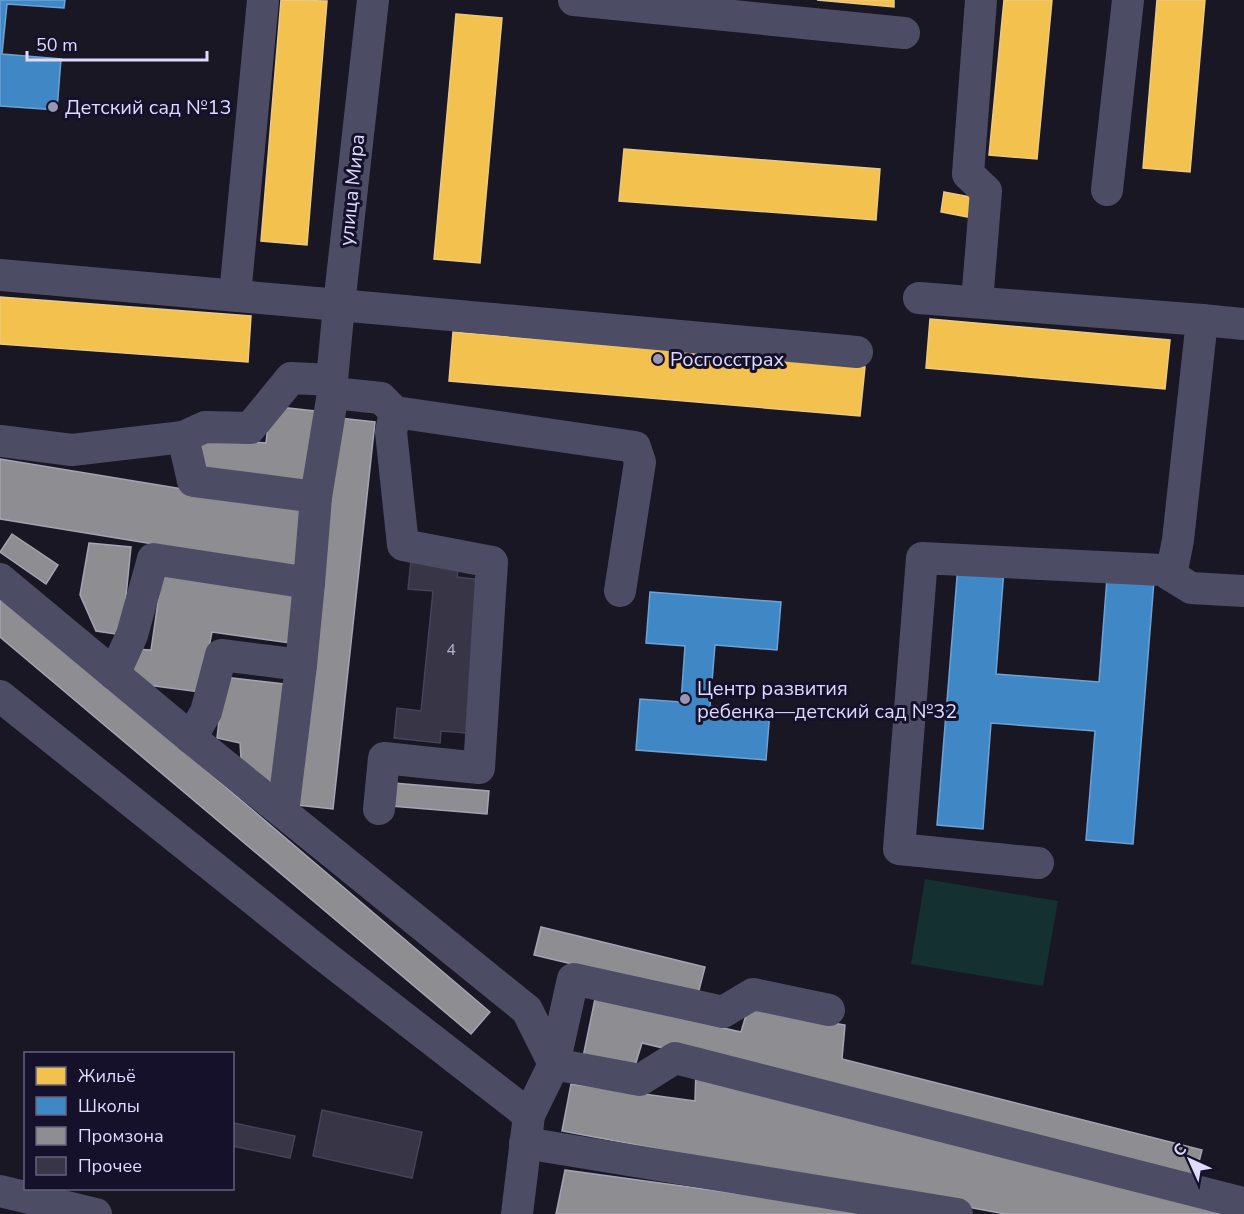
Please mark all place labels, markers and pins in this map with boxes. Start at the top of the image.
place label: Детский сад №13 [65,94,232,121]
marker: Детский сад №13 [46,100,60,114]
place label: Росгосстрах [670,346,785,373]
marker: Росгосстрах [651,352,665,366]
place label: Центр развития ребенка––детский сад №32 [697,675,957,725]
marker: Центр развития ребенка––детский сад №32 [678,692,692,706]

